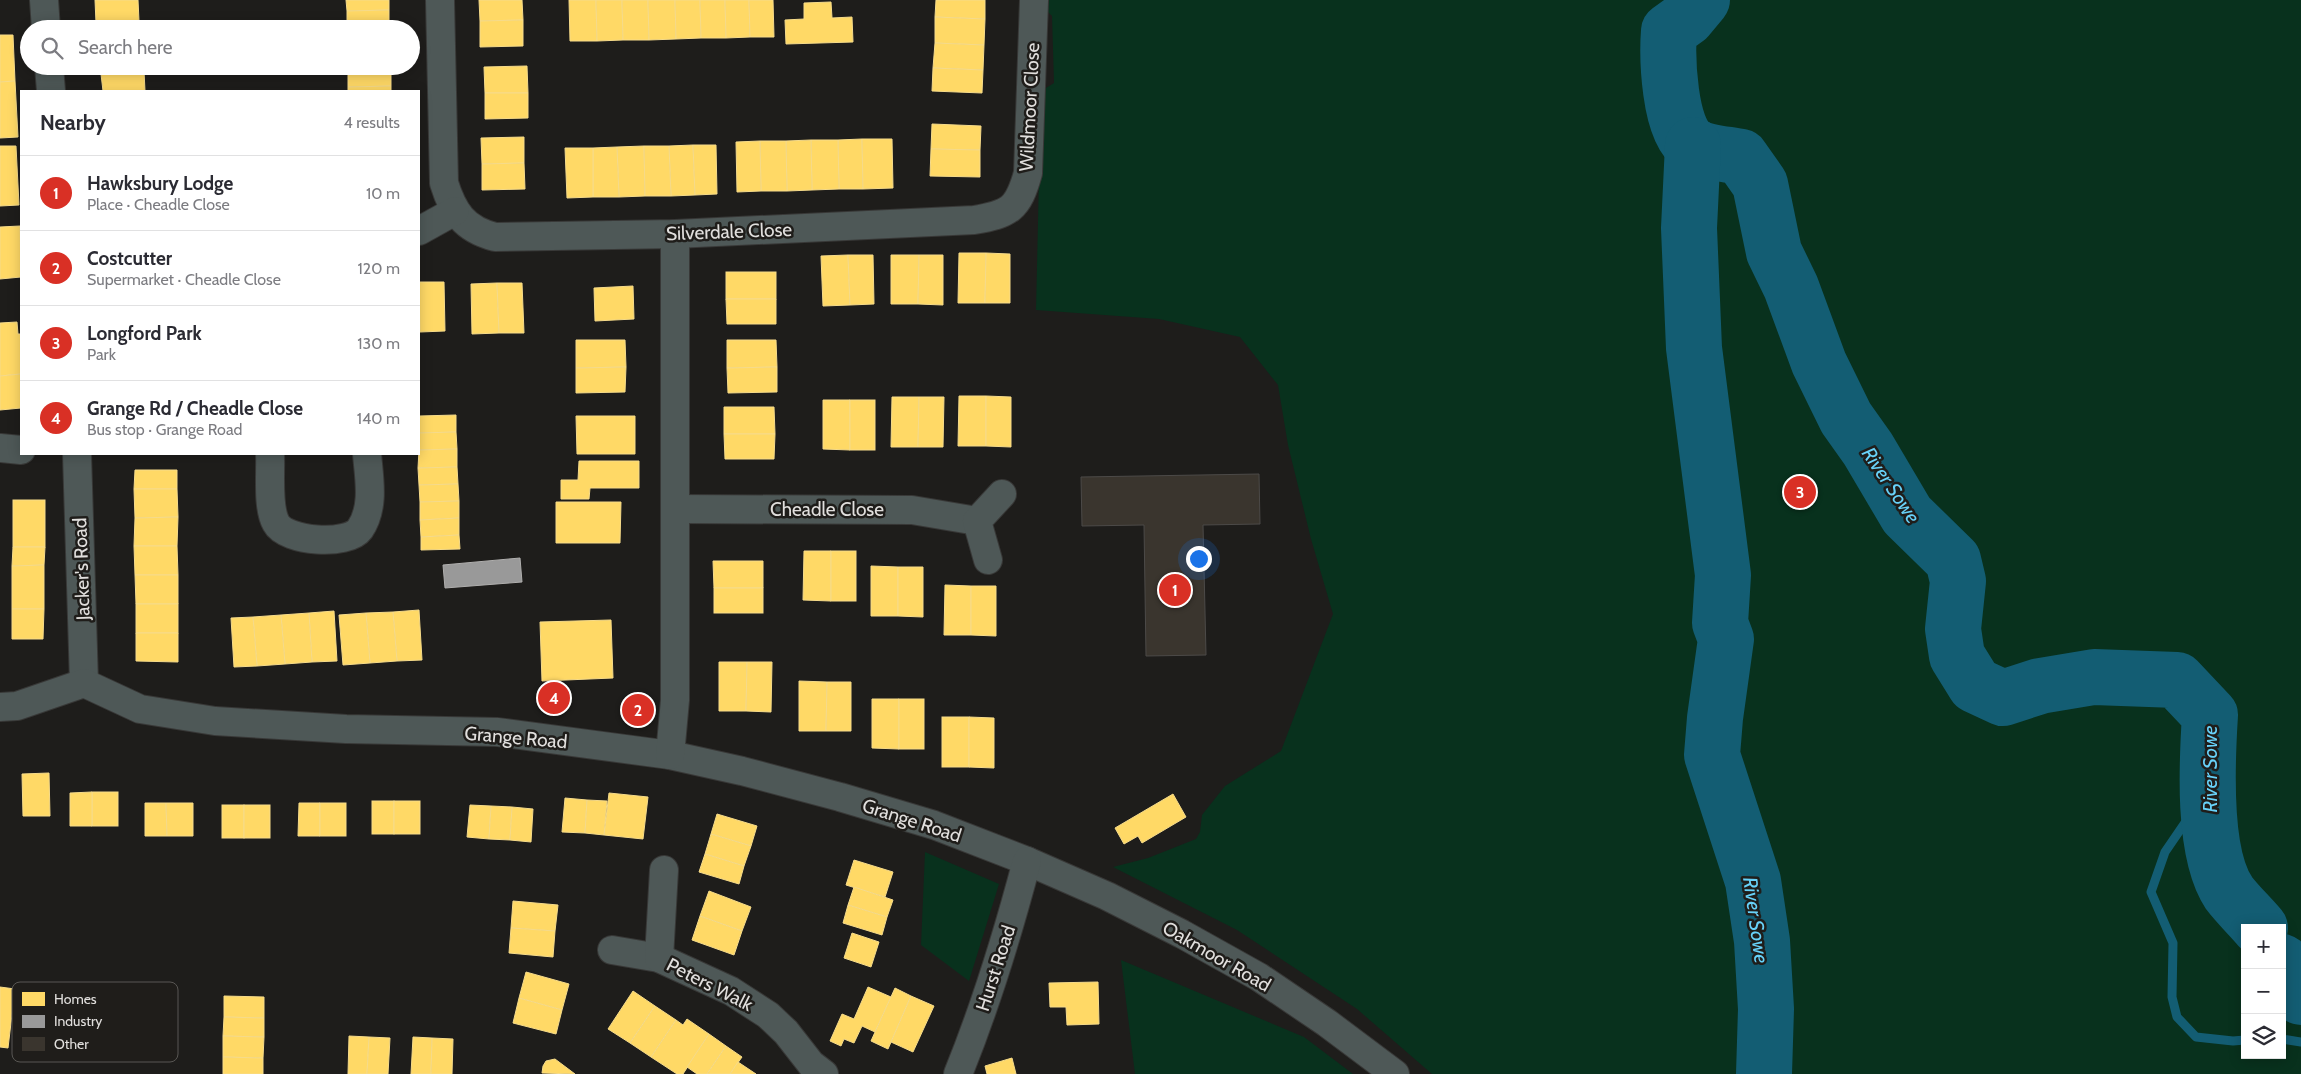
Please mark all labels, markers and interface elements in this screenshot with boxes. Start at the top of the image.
search box [20,20,420,75]
icon: search [38,34,66,62]
text: Search here [78,36,172,59]
street label: Wildmoor Close [1015,42,1044,172]
text: Nearby [40,110,106,135]
text: 4 results [343,113,400,132]
text: Hawksbury Lodge [87,172,233,195]
text: 1 [53,184,59,203]
text: 10 m [366,184,400,203]
text: Place · Cheadle Close [87,195,230,214]
street label: Silverdale Close [666,218,793,245]
text: Costcutter [87,247,172,270]
text: 2 [52,259,60,278]
text: 120 m [358,259,400,278]
text: Supermarket · Cheadle Close [87,270,281,289]
text: Longford Park [87,322,202,345]
text: 3 [52,334,60,353]
text: 130 m [357,334,400,353]
text: Park [87,345,116,364]
text: Grange Rd / Cheadle Close [87,397,303,420]
text: 4 [51,409,61,428]
text: 140 m [357,409,400,428]
text: Bus stop · Grange Road [87,420,242,439]
water label: River Sowe [1857,442,1925,528]
pin: 3 [1784,473,1816,511]
street label: Cheadle Close [770,498,884,521]
street label: Jacker's Road [68,517,95,622]
your location [1186,546,1212,572]
pin: 1 [1159,571,1191,609]
pin: 4 [538,679,570,717]
pin: 2 [622,691,654,729]
street label: Grange Road [464,722,568,753]
water label: River Sowe [2198,726,2222,812]
street label: Grange Road [859,794,964,847]
water label: River Sowe [1738,875,1774,965]
street label: Oakmoor Road [1159,916,1275,997]
street label: Hurst Road [971,922,1020,1014]
map controls [2241,924,2286,1059]
button: + [2241,924,2286,969]
street label: Peters Walk [663,953,757,1016]
button: − [2241,969,2286,1014]
legend [12,982,178,1062]
text: Homes [54,990,97,1008]
text: Industry [54,1012,102,1030]
button: layers [2241,1014,2286,1059]
text: Other [54,1035,89,1053]

